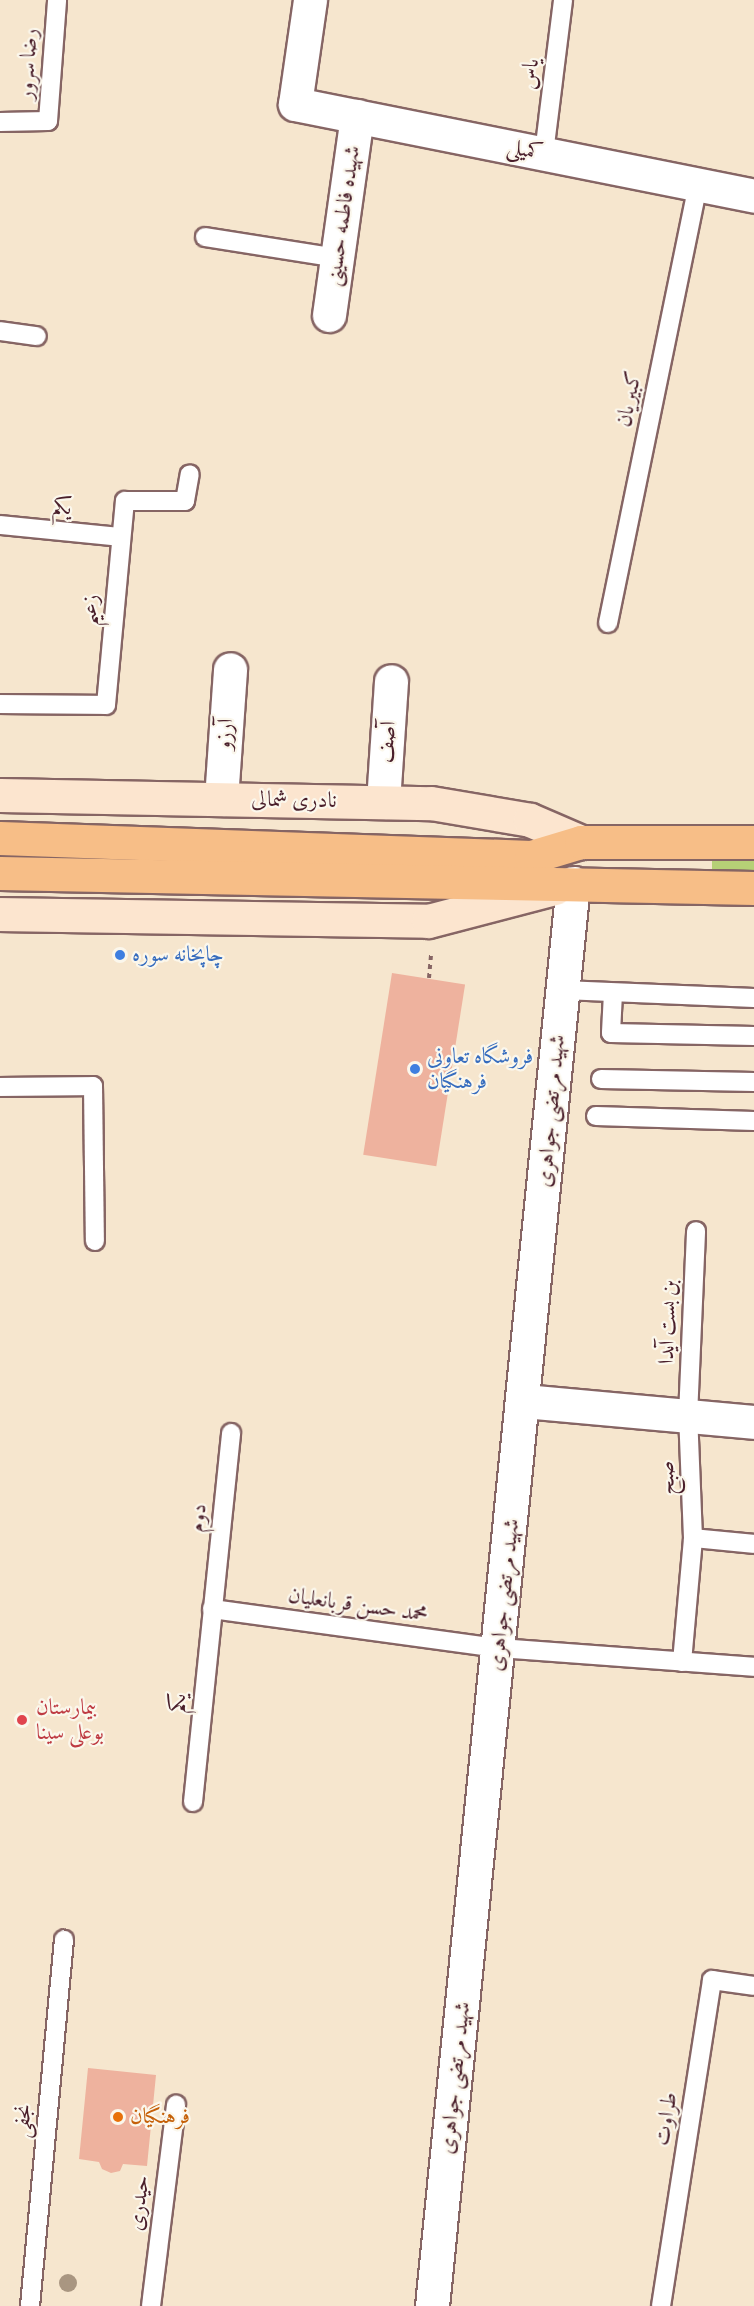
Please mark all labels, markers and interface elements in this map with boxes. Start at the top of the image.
street label: رضا سرور [12,28,44,100]
street label: یاس [515,57,545,91]
street label: کمیلی [505,134,545,166]
street label: شهیده فاطمه حسینی [320,144,366,288]
street label: کبیریان [611,369,647,429]
street label: یکم [51,493,73,521]
street label: زعیم [75,593,105,627]
street label: آرزو [211,718,239,750]
street label: آصف [372,720,402,764]
street label: نادری شمالی [251,786,337,814]
place label: چاپخانه سوره [132,942,224,968]
marker: چاپخانه سوره [113,948,127,962]
street label: شهید مرتضی جواهری [531,1033,571,1189]
place label: فروشگاه تعاونی فرهنگیان [427,1043,533,1094]
marker: فروشگاه تعاونی فرهنگیان [408,1062,422,1076]
street label: بن بست آیدا [653,1279,683,1365]
street label: صبح [653,1460,681,1496]
street label: دوم [183,1502,213,1534]
street label: شهید مرتضی جواهری [483,1517,525,1673]
street label: محمد حسن قربانعلیان [286,1582,430,1628]
street label: یکم [164,1692,192,1714]
place label: بیمارستان بوعلی سینا [36,1694,104,1746]
marker: بیمارستان بوعلی سینا [13,1711,31,1729]
street label: شهید مرتضی جواهری [434,2000,476,2156]
street label: طراوت [649,2090,683,2148]
street label: نجفی [8,2103,38,2139]
place label: فرهنگیان [130,2104,190,2130]
marker: فرهنگیان [111,2110,125,2124]
street label: حیدری [123,2174,155,2232]

